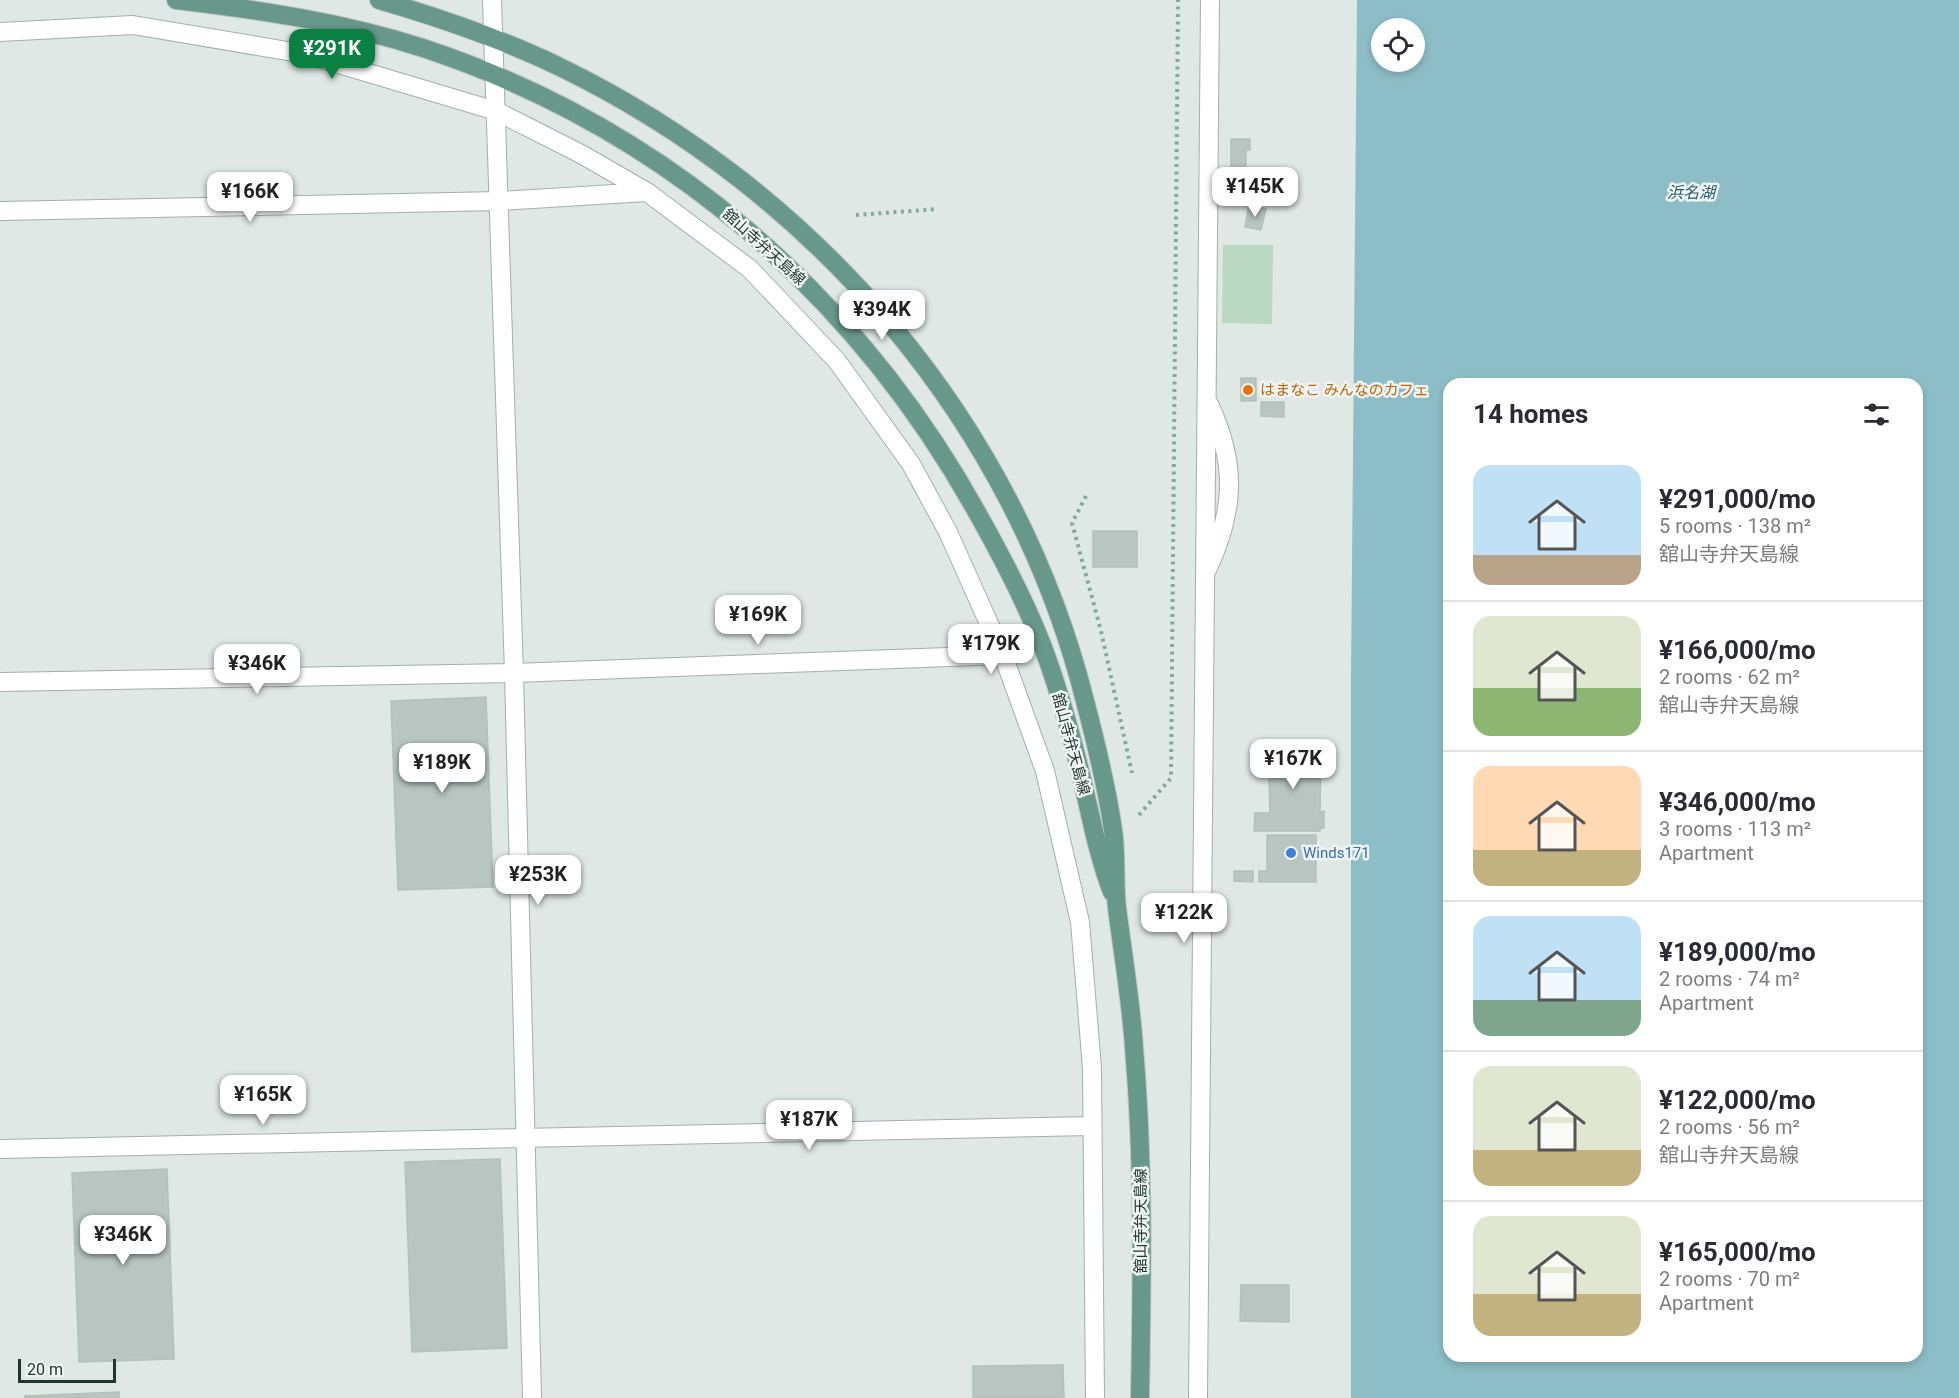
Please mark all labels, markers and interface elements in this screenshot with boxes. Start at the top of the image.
map controls [1371,18,1425,72]
button: locate [1371,18,1425,72]
pin: ¥291K [290,29,374,80]
text: ¥291K [303,36,361,60]
pin: ¥145K [1213,167,1297,218]
pin: ¥166K [208,172,292,223]
text: ¥145K [1226,174,1284,198]
text: ¥166K [221,179,279,203]
water label: 浜名湖 [1667,183,1718,202]
street label: 舘山寺弁天島線 [719,205,809,289]
pin: ¥394K [840,290,924,341]
text: ¥394K [853,297,911,321]
place label: はまなこ みんなのカフェ [1260,381,1429,399]
marker: はまなこ みんなのカフェ [1241,383,1255,397]
icon: filters [1860,398,1893,431]
text: 14 homes [1473,399,1588,429]
text: ¥291,000/mo [1659,484,1816,514]
icon: home [1521,489,1593,561]
text: 5 rooms · 138 m² [1659,514,1811,538]
text: 舘山寺弁天島線 [1659,542,1799,566]
pin: ¥169K [716,595,800,646]
text: ¥169K [729,602,787,626]
pin: ¥179K [949,624,1033,675]
text: ¥179K [962,631,1020,655]
text: ¥166,000/mo [1659,635,1816,665]
icon: home [1521,640,1593,712]
pin: ¥346K [215,644,299,695]
text: ¥346K [228,651,286,675]
text: 2 rooms · 62 m² [1659,665,1800,689]
street label: 舘山寺弁天島線 [1049,691,1093,797]
text: 舘山寺弁天島線 [1659,693,1799,717]
pin: ¥167K [1251,739,1335,790]
pin: ¥189K [400,743,484,794]
text: ¥167K [1264,746,1322,770]
text: ¥189K [413,750,471,774]
text: ¥346,000/mo [1659,787,1816,817]
icon: home [1521,790,1593,862]
text: 3 rooms · 113 m² [1659,817,1811,841]
text: Apartment [1659,841,1754,865]
place label: Winds171 [1303,844,1370,862]
marker: Winds171 [1284,846,1298,860]
pin: ¥253K [496,855,580,906]
text: ¥253K [509,862,567,886]
pin: ¥122K [1142,893,1226,944]
text: ¥122K [1155,900,1213,924]
text: ¥189,000/mo [1659,937,1816,967]
icon: home [1521,940,1593,1012]
text: 2 rooms · 74 m² [1659,967,1800,991]
text: Apartment [1659,991,1754,1015]
pin: ¥165K [221,1075,305,1126]
text: ¥165K [234,1082,292,1106]
text: ¥122,000/mo [1659,1085,1816,1115]
icon: home [1521,1090,1593,1162]
pin: ¥187K [767,1100,851,1151]
text: ¥187K [780,1107,838,1131]
text: 2 rooms · 56 m² [1659,1115,1800,1139]
text: 舘山寺弁天島線 [1659,1143,1799,1167]
street label: 舘山寺弁天島線 [1132,1168,1150,1274]
pin: ¥346K [81,1215,165,1266]
text: ¥346K [94,1222,152,1246]
text: ¥165,000/mo [1659,1237,1816,1267]
icon: home [1521,1240,1593,1312]
text: 2 rooms · 70 m² [1659,1267,1800,1291]
text: Apartment [1659,1291,1754,1315]
scale bar [18,1356,116,1384]
text: 20 m [27,1360,63,1379]

